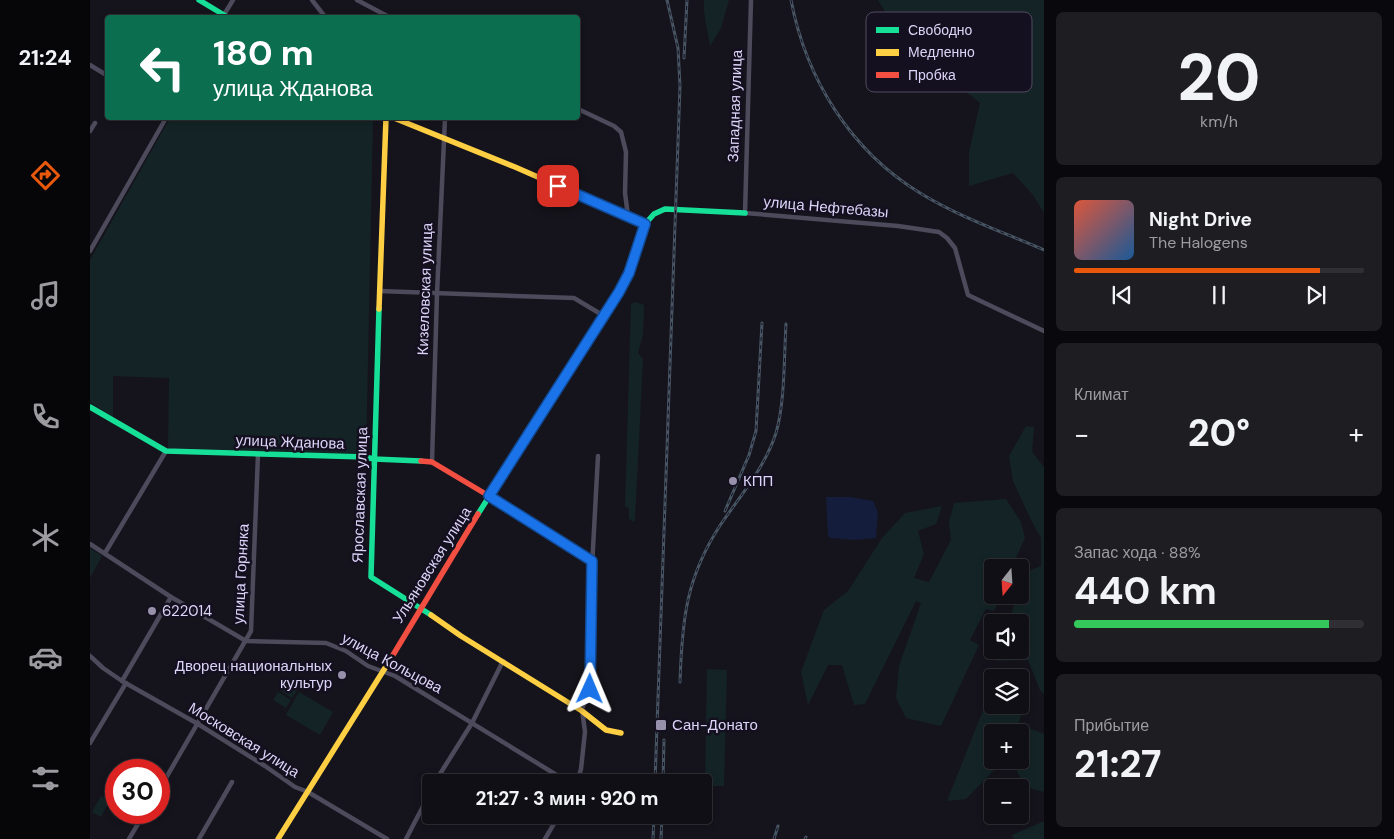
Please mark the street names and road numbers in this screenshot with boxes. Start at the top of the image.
street label: Западная улица [723,49,747,163]
street label: улица Нефтебазы [763,192,889,222]
street label: Кизеловская улица [413,222,437,356]
street label: Ярославская улица [348,426,372,563]
street label: улица Жданова [235,430,345,454]
street label: Ульяновская улица [388,502,476,627]
street label: улица Горняка [228,523,254,625]
street label: улица Кольцова [338,628,446,698]
street label: Московская улица [185,698,304,783]

